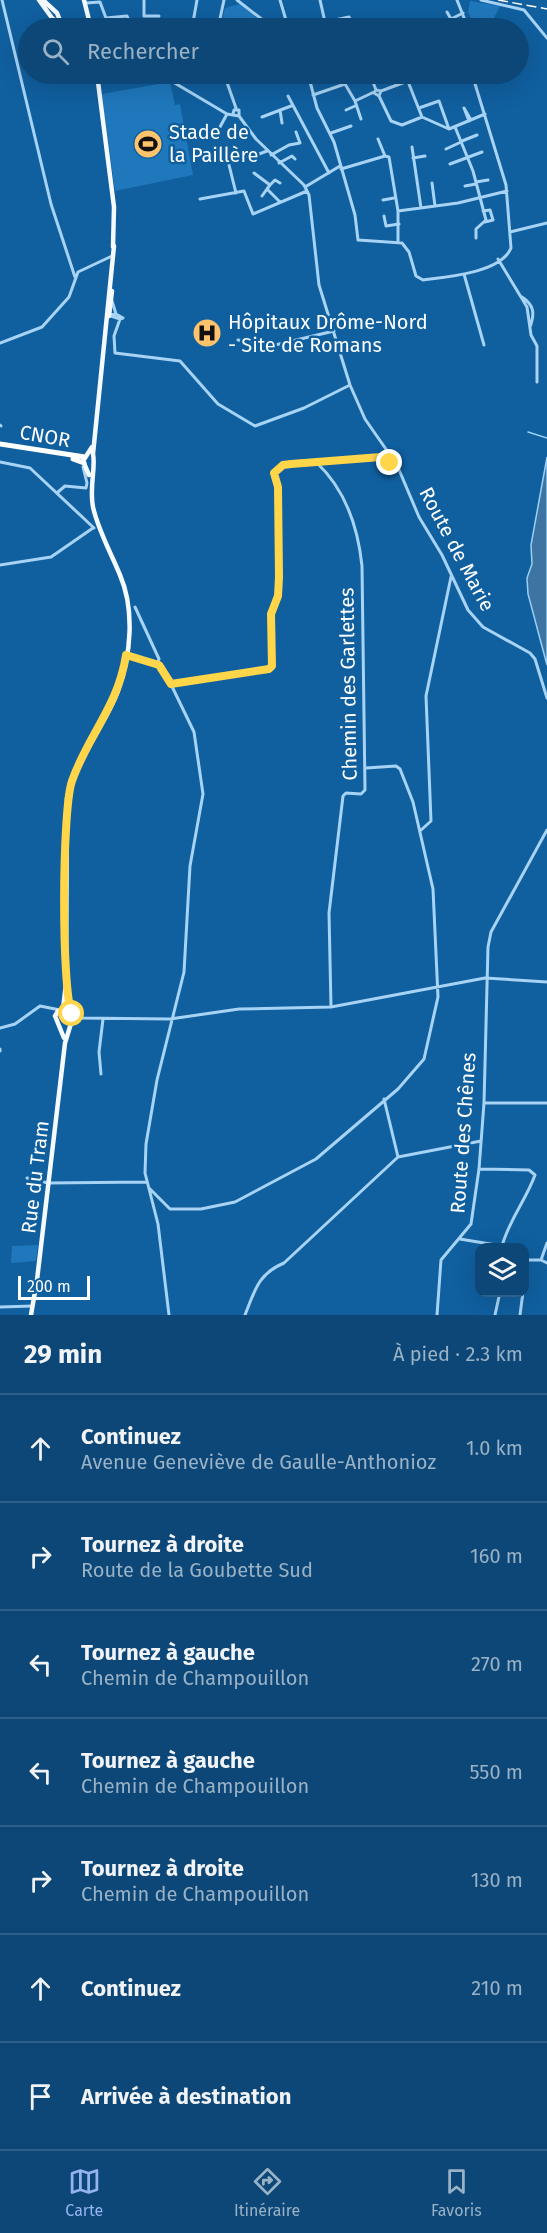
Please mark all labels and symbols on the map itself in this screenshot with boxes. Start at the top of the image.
place label: Stade de la Paillère [169,120,259,167]
sports icon: Stade de la Paillère [132,128,164,160]
place label: Hôpitaux Drôme-Nord - Site de Romans [228,310,428,357]
hospital icon: Hôpitaux Drôme-Nord - Site de Romans [191,317,223,349]
street label: CNOR [18,420,72,452]
route end [376,449,402,475]
street label: Route de Marie [414,483,500,615]
street label: Chemin des Garlettes [334,587,362,781]
route start [58,1000,84,1026]
street label: Route des Chênes [445,1052,481,1214]
street label: Rue du Tram [16,1119,54,1235]
scale bar [18,1273,90,1300]

